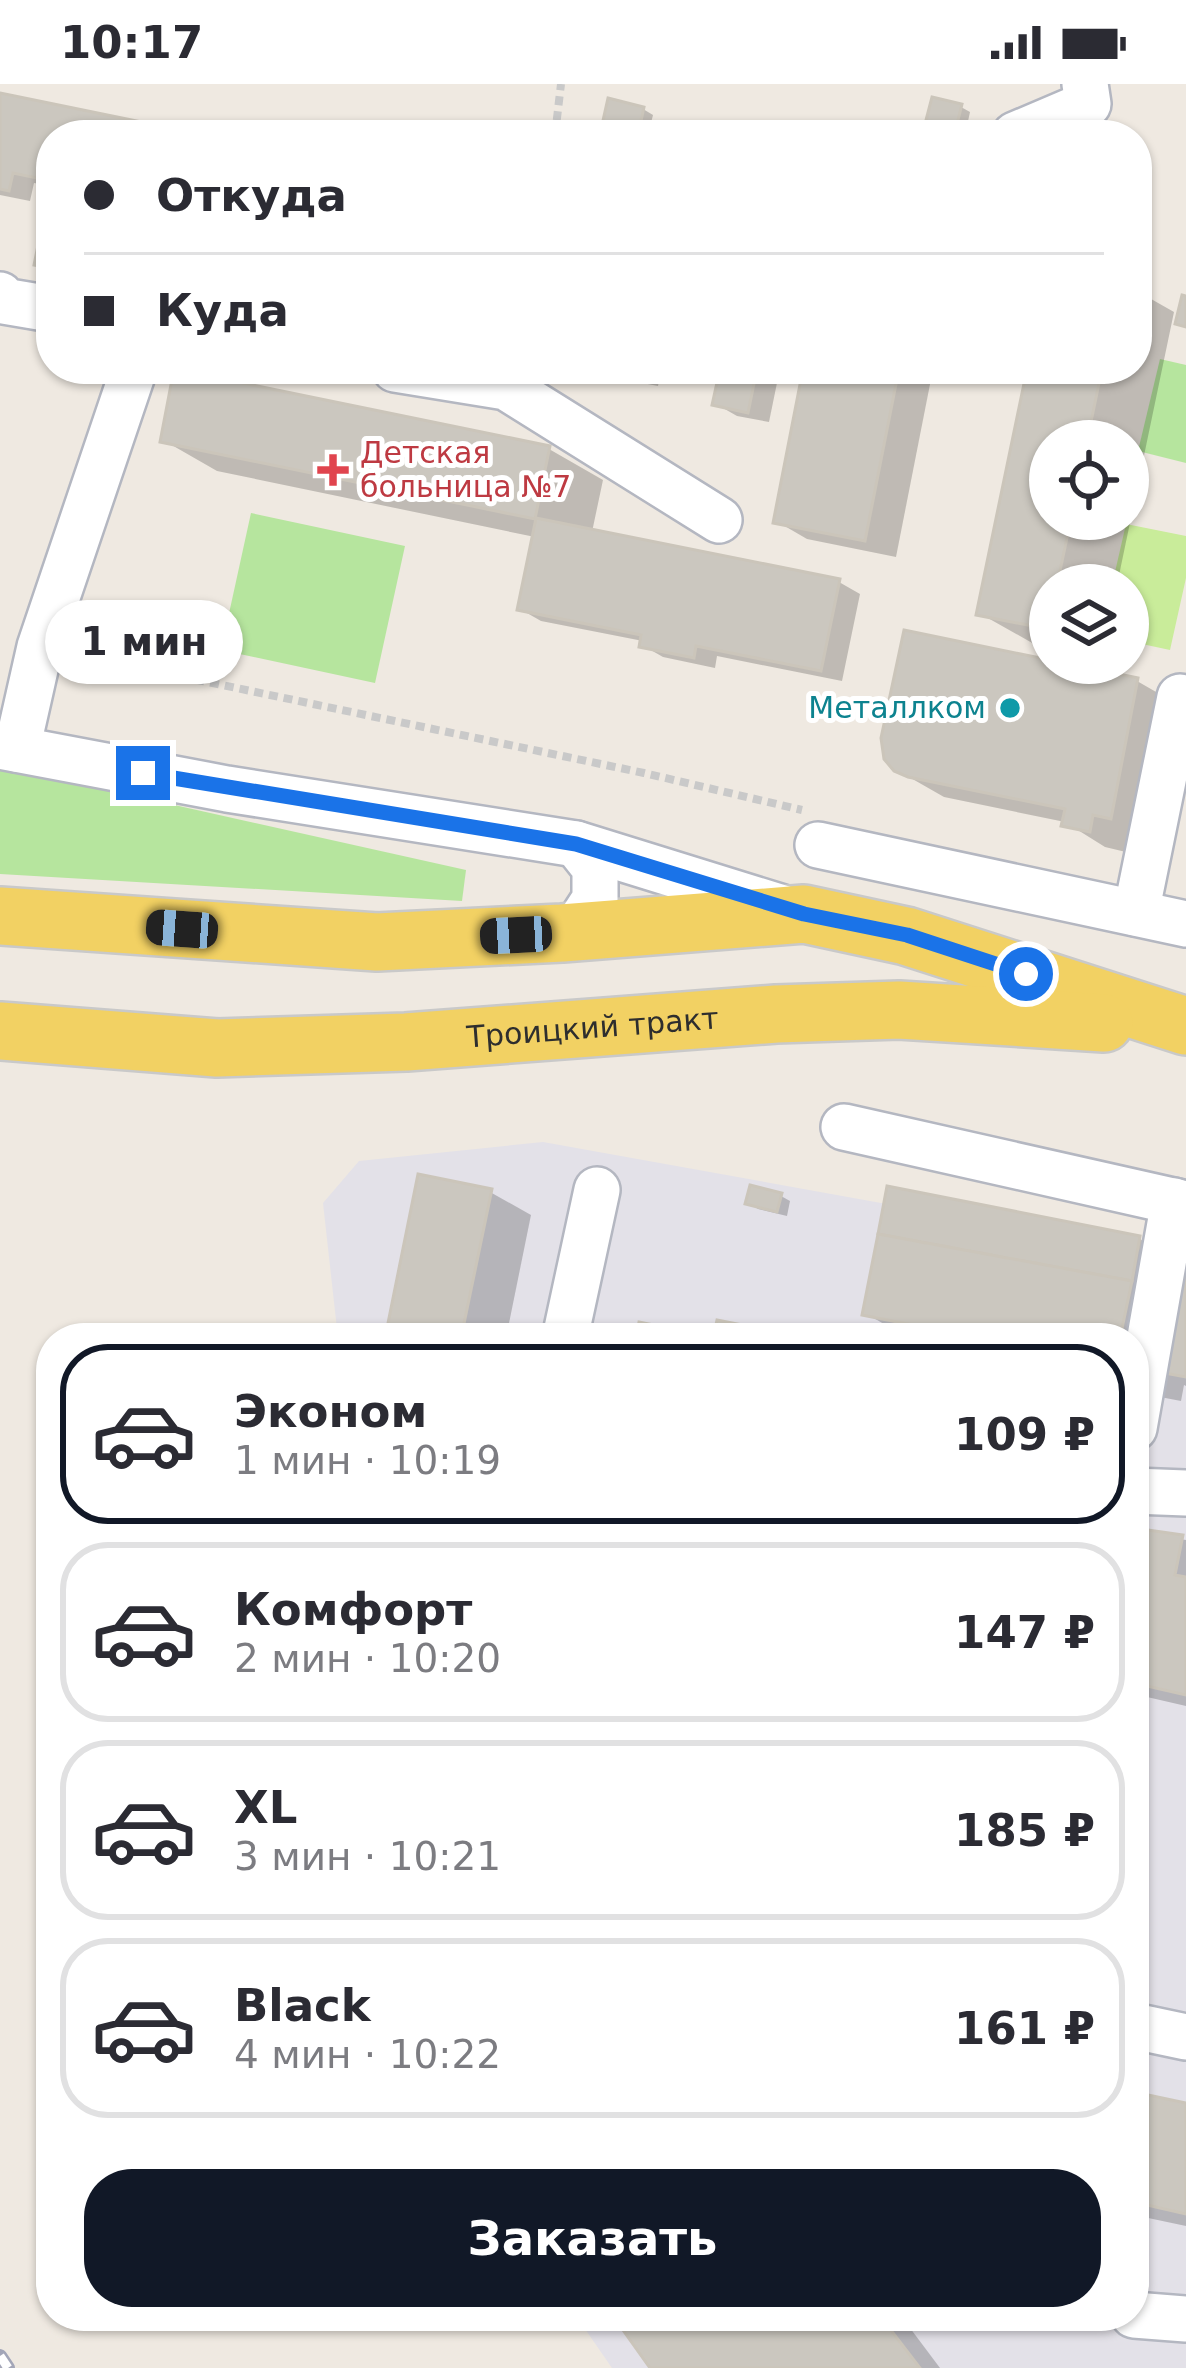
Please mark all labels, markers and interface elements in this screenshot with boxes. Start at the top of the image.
text: 10:17 [60,16,203,69]
text: Откуда [156,169,347,222]
text: Куда [156,284,289,337]
map controls [1029,420,1149,684]
button: locate [1029,420,1149,540]
place label: Детская больница №7 [360,435,571,504]
marker: Детская больница №7 [317,454,349,486]
button: layers [1029,564,1149,684]
callout: 1 мин [44,599,242,683]
text: 1 мин [81,619,207,664]
place label: Металлком [808,690,986,725]
marker: Металлком [997,695,1023,721]
route end [116,746,170,800]
car [145,909,219,949]
car [479,915,553,955]
route start [999,947,1053,1001]
street label: Троицкий тракт [464,1000,720,1054]
icon: car [90,1380,198,1488]
text: Эконом [234,1385,427,1438]
text: 109 ₽ [954,1408,1095,1461]
text: 1 мин · 10:19 [234,1438,501,1483]
icon: car [90,1578,198,1686]
text: Комфорт [234,1583,472,1636]
text: 147 ₽ [954,1606,1095,1659]
text: 2 мин · 10:20 [234,1636,501,1681]
icon: car [90,1776,198,1884]
text: XL [234,1781,297,1834]
text: 185 ₽ [954,1804,1095,1857]
text: 3 мин · 10:21 [234,1834,501,1879]
icon: car [90,1974,198,2082]
text: Black [234,1979,371,2032]
text: 161 ₽ [954,2002,1095,2055]
text: 4 мин · 10:22 [234,2032,501,2077]
button: Заказать [84,2169,1101,2307]

